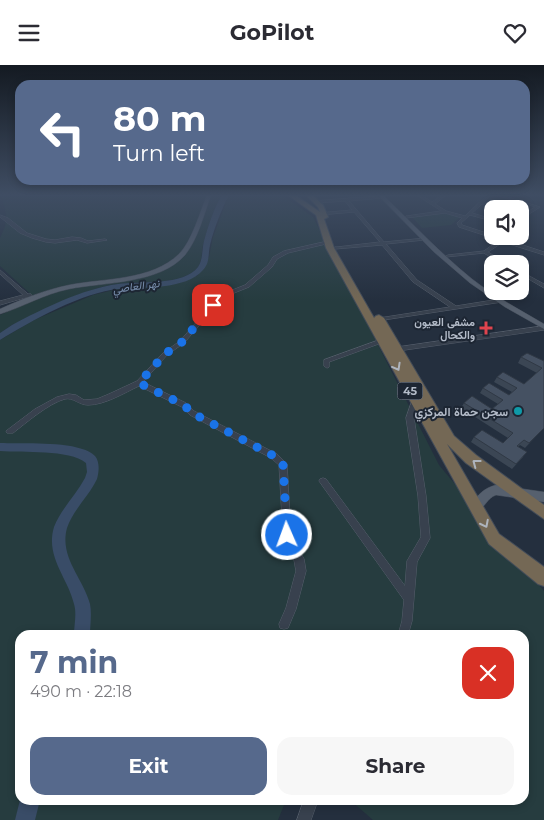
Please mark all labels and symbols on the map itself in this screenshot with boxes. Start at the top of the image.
water label: نهر العاصي [112,276,161,298]
pin [192,284,234,326]
place label: مشفى العيون والكحال [414,315,475,342]
marker: مشفى العيون والكحال [479,321,493,335]
one-way arrow [391,362,401,371]
road number: 45 [398,383,422,399]
place label: سجن حماة المركزي [414,404,508,422]
marker: سجن حماة المركزي [512,405,524,417]
one-way arrow [473,460,482,469]
position arrow [260,508,312,560]
one-way arrow [479,519,489,528]

